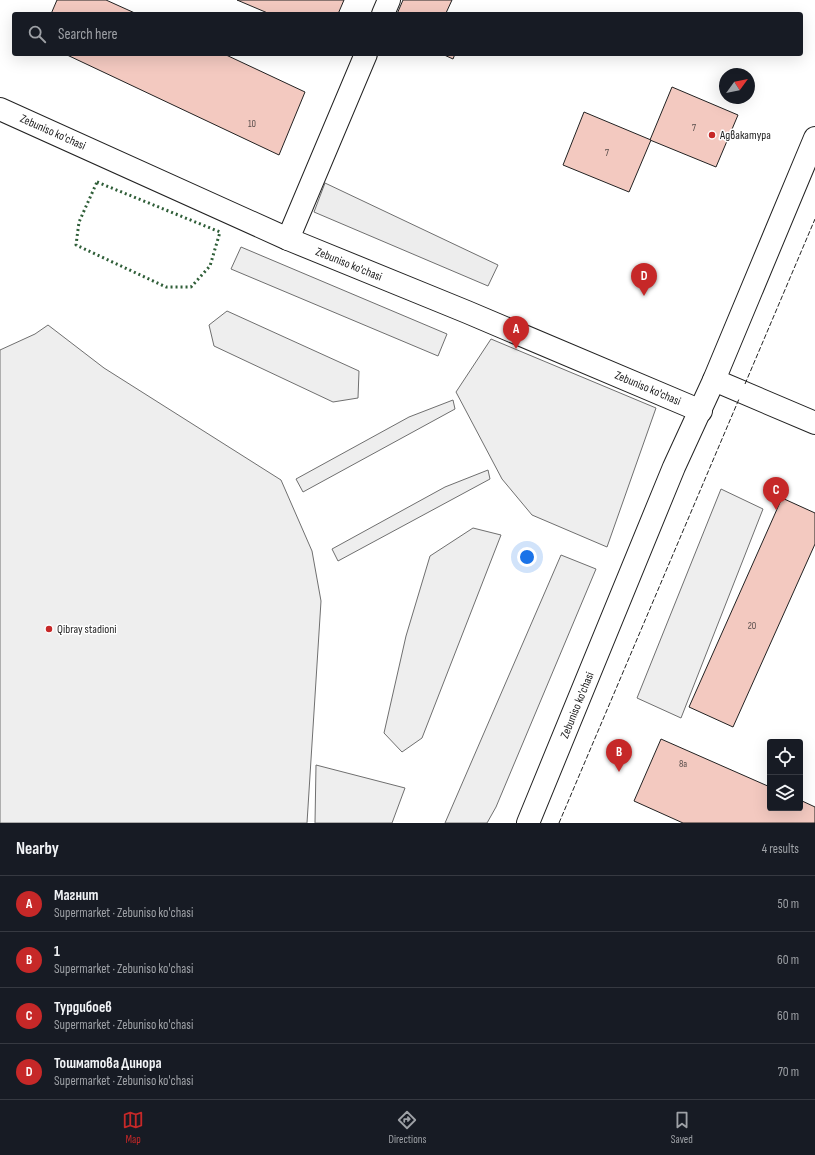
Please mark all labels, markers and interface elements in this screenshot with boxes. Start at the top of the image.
search box [12,12,803,56]
icon: search [26,23,48,45]
text: Search here [58,25,118,44]
north arrow [719,68,755,104]
street label: Zebuniso ko'chasi [18,111,88,154]
house number: 10 [248,118,256,130]
house number: 7 [692,122,696,134]
place label: Адвакатура [719,128,771,143]
marker: Адвакатура [707,130,717,140]
house number: 7 [605,147,609,159]
street label: Zebuniso ko'chasi [313,244,384,285]
pin: D [631,263,657,296]
pin: A [503,316,529,349]
street label: Zebuniso ko'chasi [612,368,683,409]
pin: C [763,477,789,510]
your location [517,547,537,567]
house number: 20 [748,620,756,632]
place label: Qibray stadioni [57,622,117,637]
marker: Qibray stadioni [44,624,54,634]
street label: Zebuniso ko'chasi [557,670,598,741]
pin: B [606,739,632,772]
map controls [767,739,803,811]
button: locate [767,739,803,775]
house number: 8a [679,758,687,770]
button: layers [767,775,803,811]
text: Nearby [16,839,59,859]
text: 4 results [762,841,799,857]
text: Магнит [54,886,99,905]
text: A [26,896,32,912]
text: 50 m [778,896,799,912]
text: Supermarket · Zebuniso ko'chasi [54,905,193,921]
text: 1 [54,942,60,961]
text: B [26,952,32,968]
text: 60 m [777,952,799,968]
text: Supermarket · Zebuniso ko'chasi [54,961,193,977]
text: Турдибоев [54,998,112,1017]
text: C [26,1008,32,1024]
text: 60 m [777,1008,799,1024]
text: Supermarket · Zebuniso ko'chasi [54,1017,193,1033]
text: Тошматова Динора [54,1054,162,1073]
text: D [26,1064,32,1080]
text: 70 m [778,1064,799,1080]
text: Supermarket · Zebuniso ko'chasi [54,1073,193,1089]
tab: Map [122,1109,144,1146]
tab: Directions [389,1109,426,1146]
tab: Saved [671,1109,693,1146]

